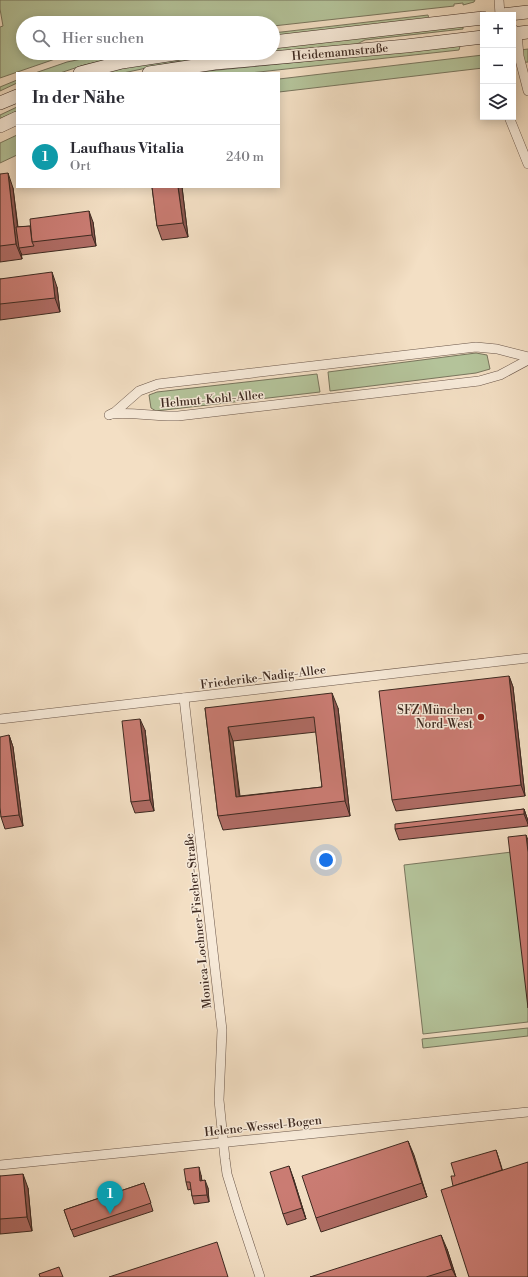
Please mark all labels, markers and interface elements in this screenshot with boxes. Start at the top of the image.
map controls [480,12,516,120]
button: + [480,12,516,48]
search box [16,16,280,60]
icon: search [30,27,52,49]
text: Hier suchen [62,29,144,48]
street label: Heidemannstraße [291,41,389,64]
button: − [480,48,516,84]
button: layers [480,84,516,120]
text: In der Nähe [32,87,125,109]
text: Laufhaus Vitalia [70,139,184,158]
text: 1 [42,149,48,165]
text: 240 m [226,149,264,165]
text: Ort [70,158,91,174]
street label: Helmut-Kohl-Allee [160,388,264,411]
street label: Friederike-Nadig-Allee [199,662,327,693]
place label: SFZ München Nord-West [397,703,474,732]
marker: SFZ München Nord-West [476,712,486,722]
street label: Monica-Lochner-Fischer-Straße [182,832,215,1009]
your location [316,850,336,870]
street label: Helene-Wessel-Bogen [204,1113,323,1140]
pin: 1 [97,1181,123,1214]

